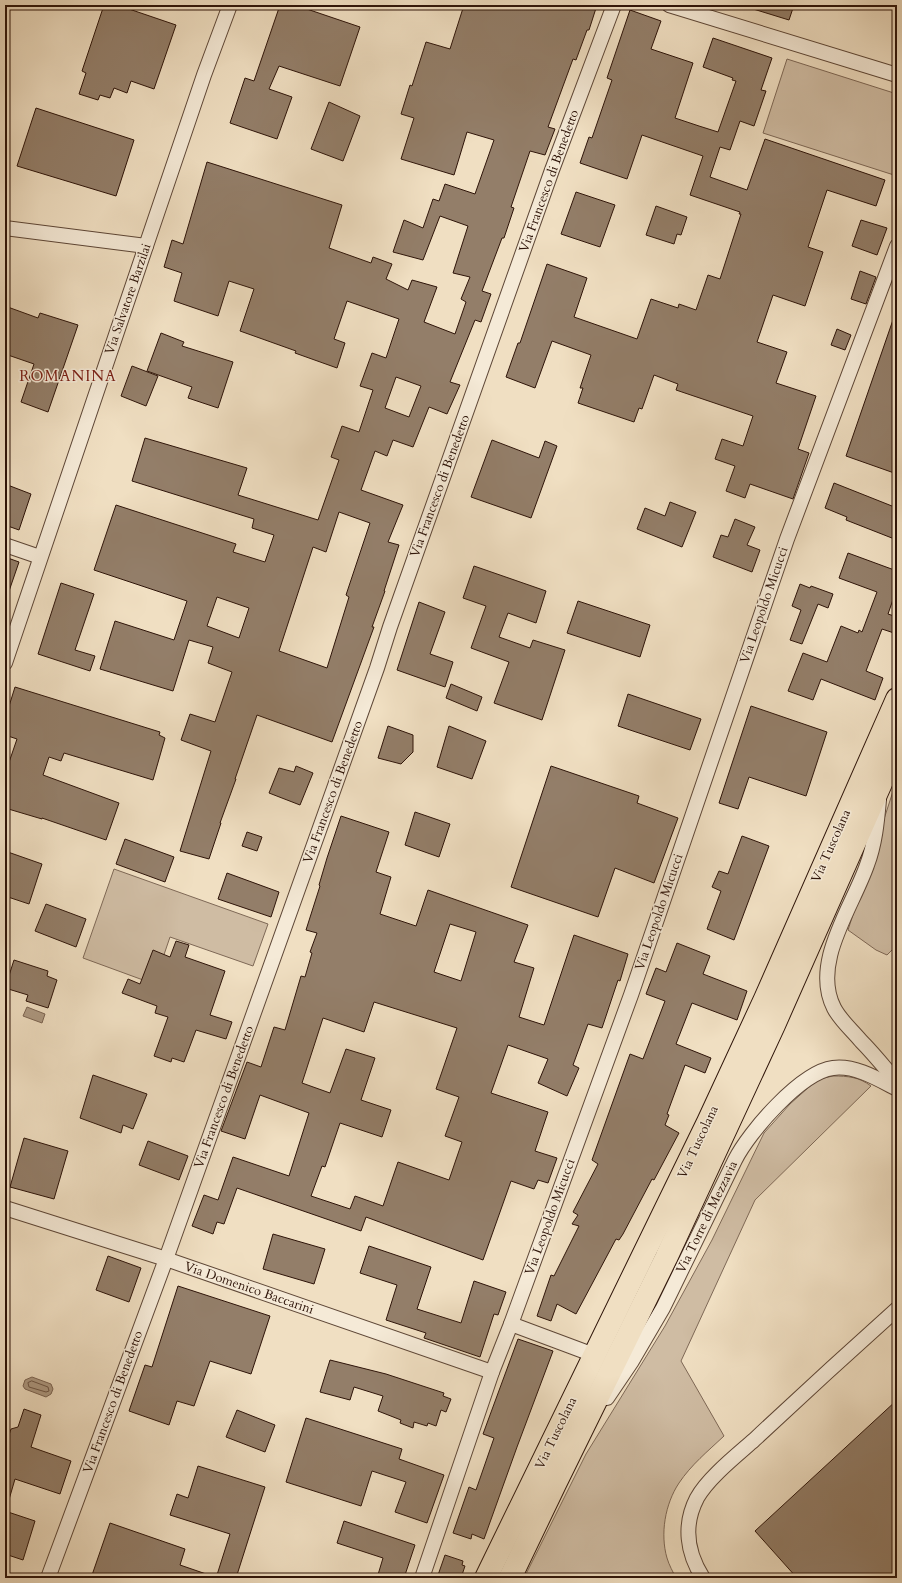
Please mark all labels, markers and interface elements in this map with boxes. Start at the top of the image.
street label: Via Francesco di Benedetto [515,107,583,255]
street label: Via Salvatore Barzilai [101,241,156,357]
district label: ROMANINA [19,366,117,386]
street label: Via Francesco di Benedetto [406,412,474,560]
street label: Via Leopoldo Micucci [736,544,793,666]
street label: Via Francesco di Benedetto [299,718,367,866]
street label: Via Tuscolana [807,806,855,885]
street label: Via Leopoldo Micucci [631,851,688,973]
street label: Via Francesco di Benedetto [190,1023,258,1171]
street label: Via Tuscolana [673,1102,723,1181]
street label: Via Leopoldo Micucci [521,1156,579,1278]
street label: Via Torre di Mezzavia [672,1157,742,1276]
street label: Via Domenico Baccarini [182,1257,316,1319]
street label: Via Francesco di Benedetto [79,1328,147,1476]
street label: Via Tuscolana [531,1394,581,1472]

